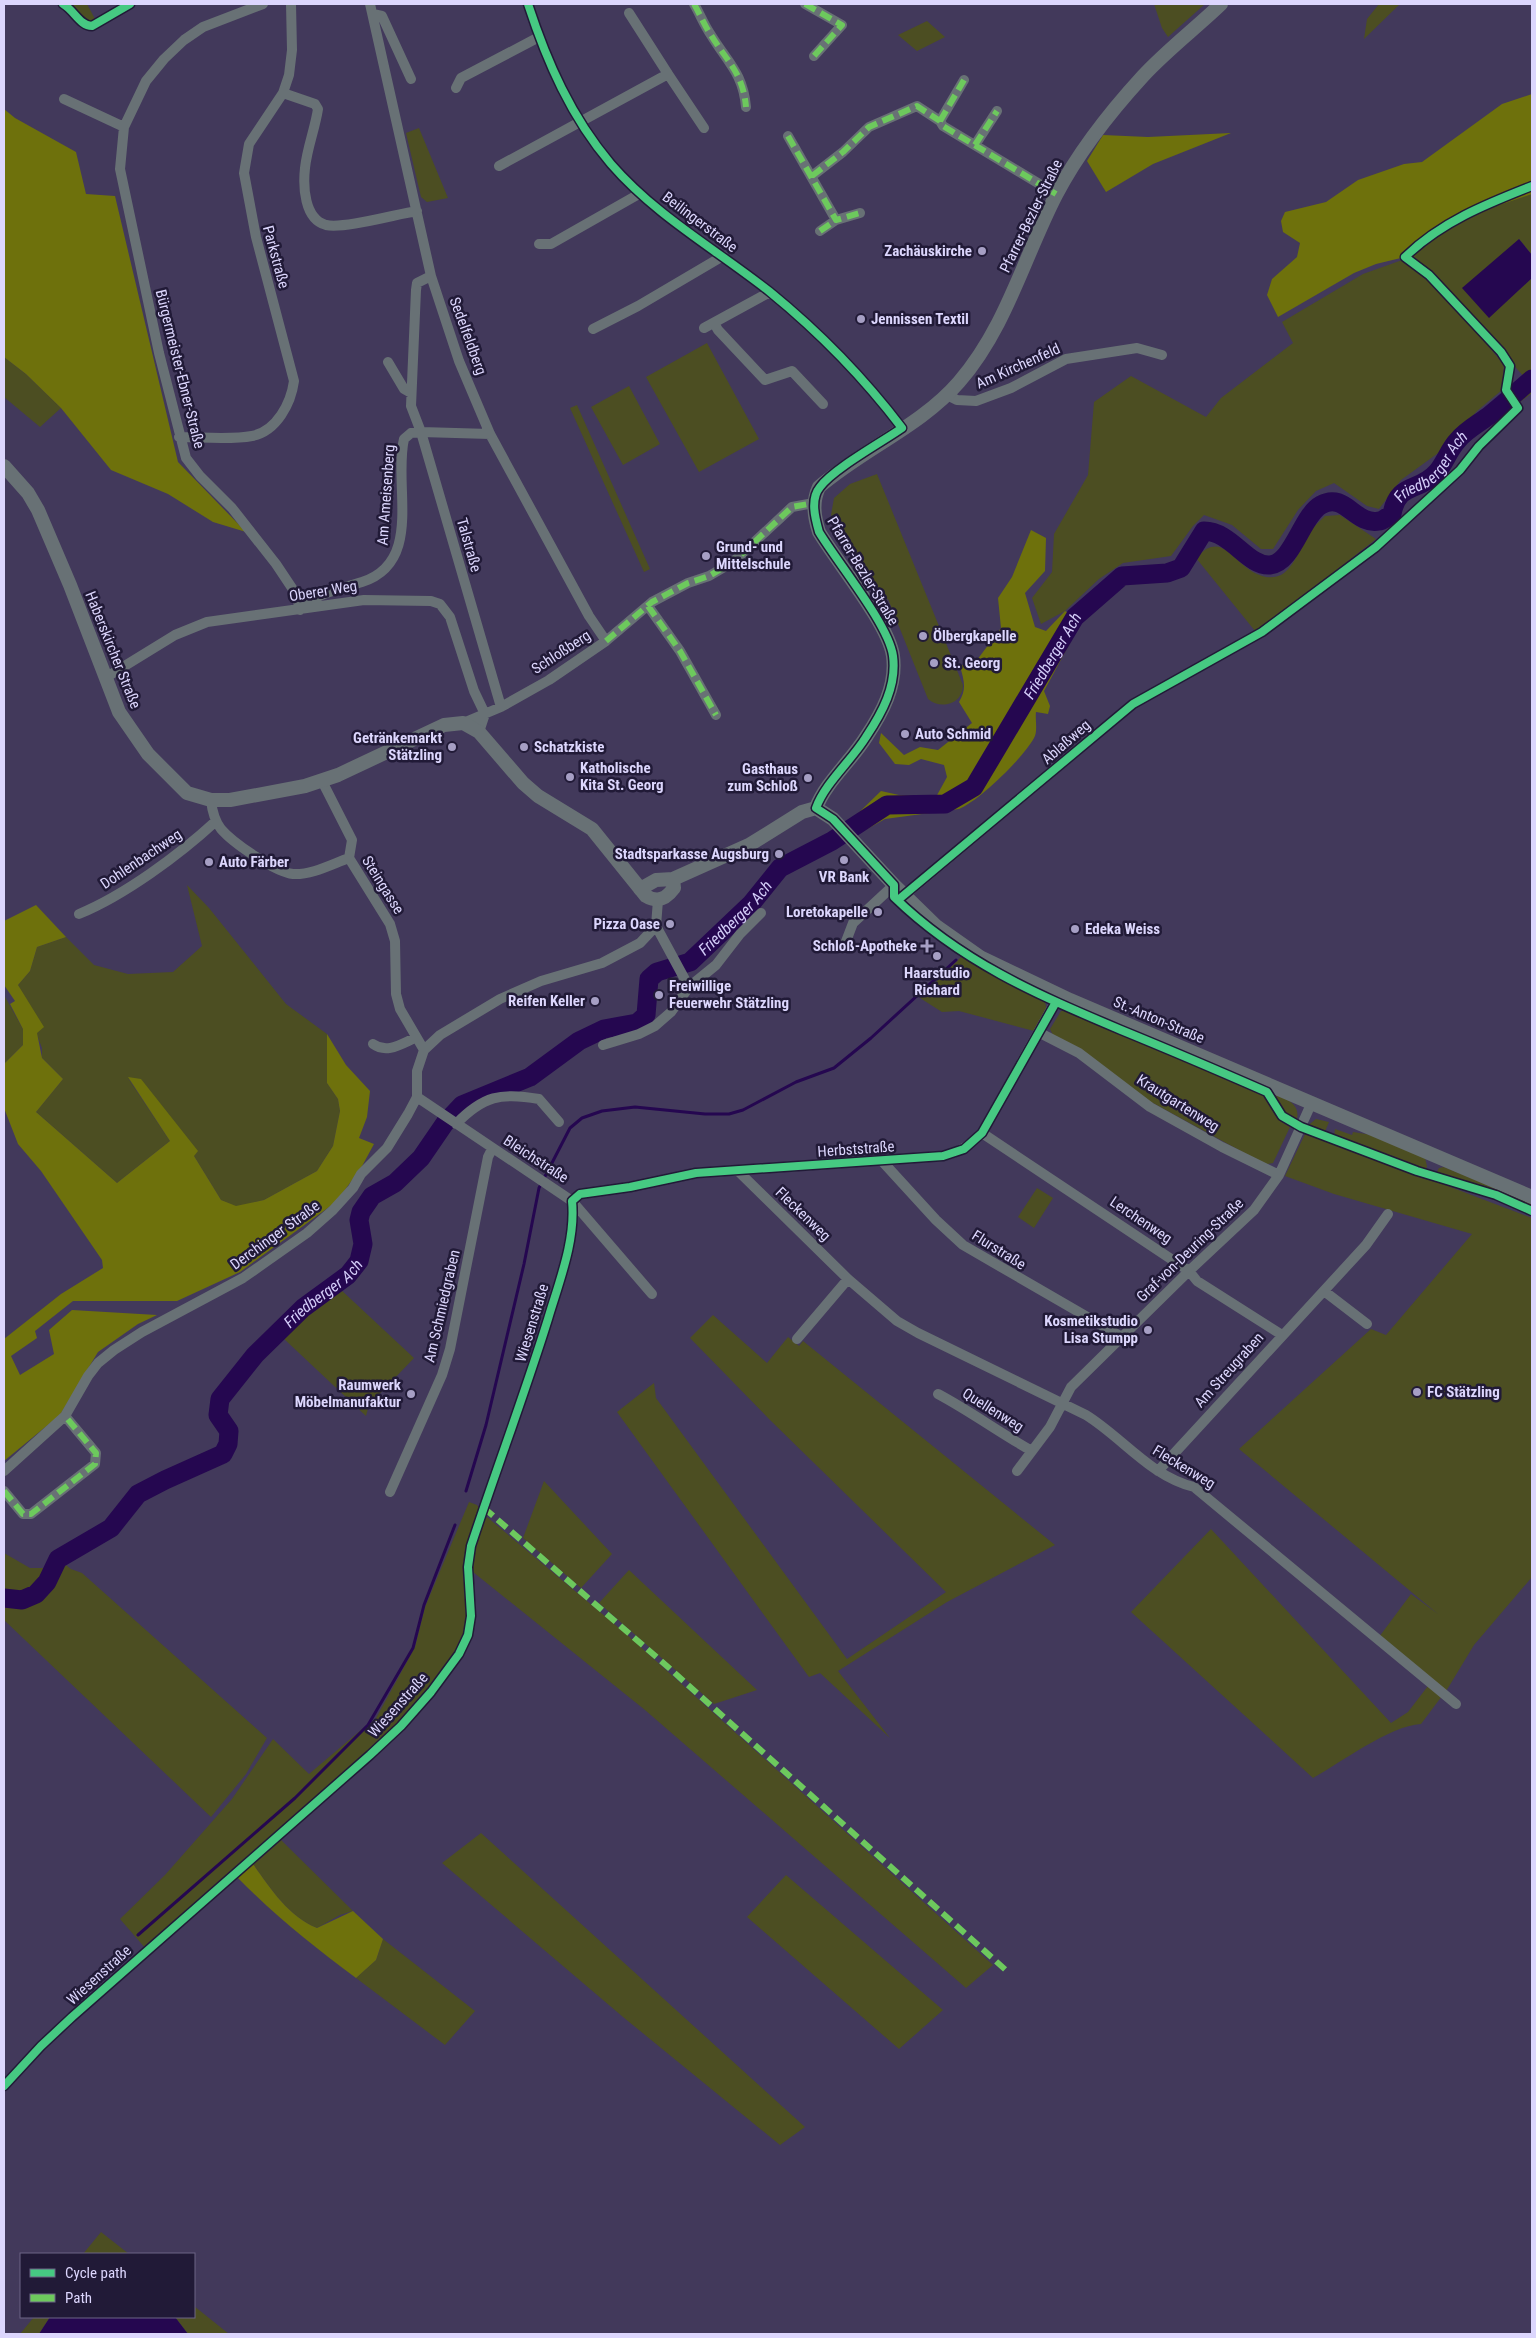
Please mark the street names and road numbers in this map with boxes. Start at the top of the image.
street label: Pfarrer-Bezler-Straße [996,156,1066,276]
street label: Beilingerstraße [659,188,741,256]
street label: Parkstraße [259,224,293,290]
street label: Bürgermeister-Ebner-Straße [152,288,208,450]
street label: Sedelfeldberg [446,295,490,377]
street label: Am Kirchenfeld [973,339,1063,393]
street label: Am Ameisenberg [373,444,399,546]
street label: Pfarrer-Bezler-Straße [823,513,903,629]
street label: Talstraße [453,516,485,574]
street label: Oberer Weg [288,577,358,605]
street label: Haberskircher Straße [81,589,145,711]
street label: Schloßberg [528,626,594,678]
street label: Ablaßweg [1038,716,1094,768]
street label: Dohlenbachweg [97,825,185,893]
street label: Steingasse [358,853,408,917]
street label: St.-Anton-Straße [1111,993,1207,1047]
street label: Krautgartenweg [1133,1071,1223,1135]
street label: Bleichstraße [500,1131,572,1187]
street label: Herbststraße [817,1137,895,1161]
street label: Fleckenweg [772,1183,834,1245]
street label: Lerchenweg [1106,1193,1176,1247]
street label: Graf-von-Deuring-Straße [1133,1194,1247,1306]
street label: Derchinger Straße [227,1197,323,1273]
street label: Flurstraße [969,1226,1029,1274]
street label: Am Schmiedgraben [420,1248,464,1364]
street label: Wiesenstraße [512,1282,552,1364]
street label: Am Streugraben [1191,1329,1267,1411]
street label: Quellenweg [959,1384,1027,1436]
street label: Fleckenweg [1149,1441,1219,1493]
street label: Wiesenstraße [364,1669,432,1741]
street label: Wiesenstraße [63,1941,135,2009]

